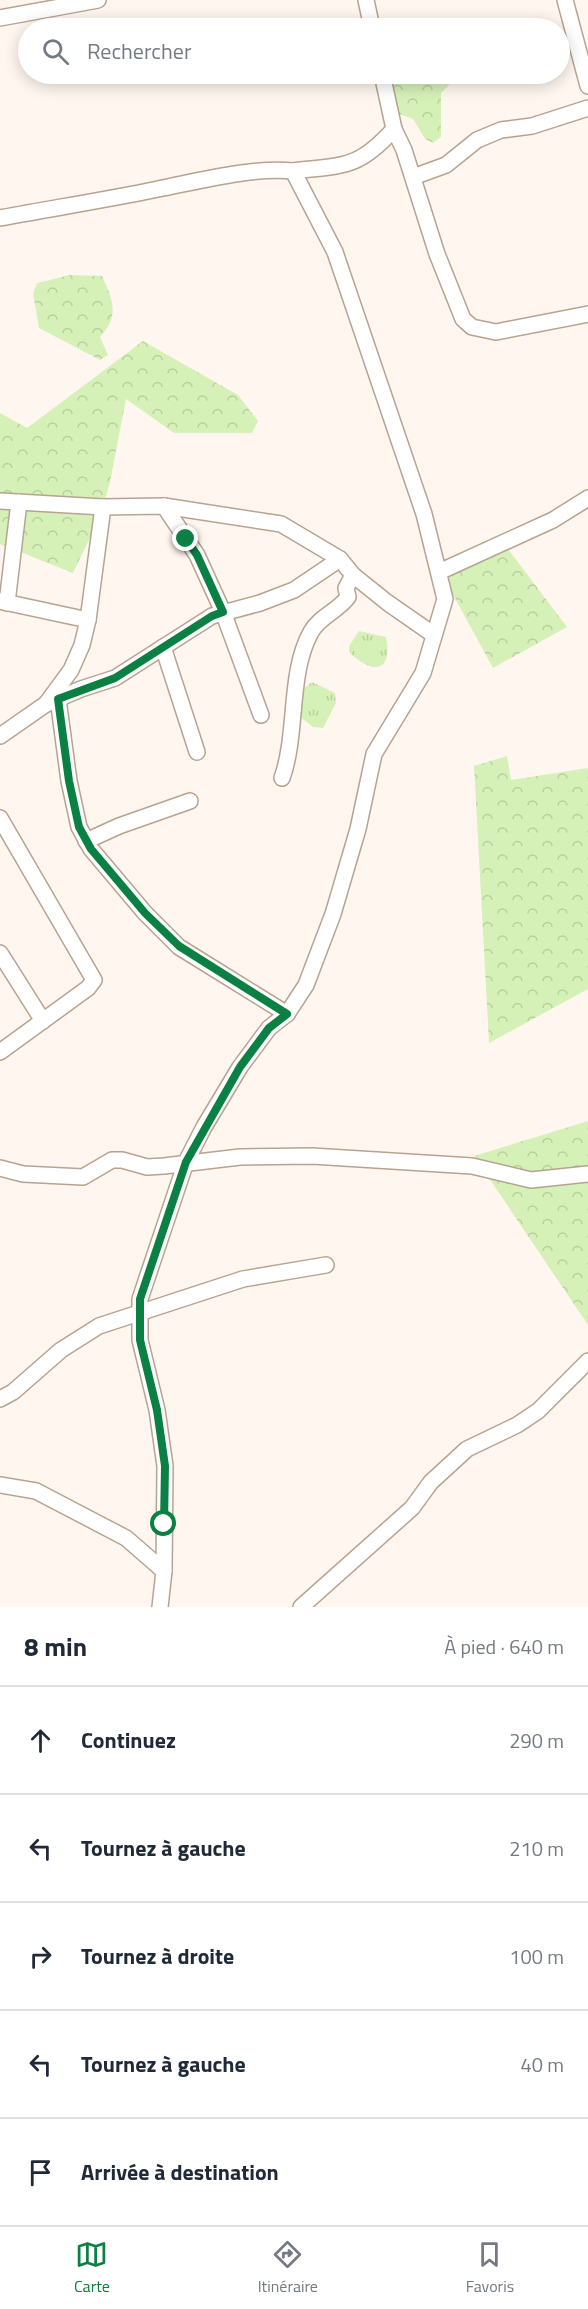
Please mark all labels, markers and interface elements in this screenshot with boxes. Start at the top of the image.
search box [18,18,570,84]
text: Rechercher [87,34,192,68]
icon: search [39,35,72,68]
route end [172,525,198,551]
route start [150,1510,176,1536]
text: 8 min [24,1627,87,1666]
text: À pied · 640 m [444,1631,564,1662]
text: Continuez [81,1723,176,1757]
icon: ahead [24,1724,57,1757]
text: 290 m [509,1725,564,1756]
text: Tournez à gauche [81,1831,246,1865]
icon: left [24,1832,57,1865]
text: 210 m [509,1833,564,1864]
text: Tournez à droite [81,1939,234,1973]
icon: right [24,1940,57,1973]
text: 100 m [509,1941,564,1972]
text: Tournez à gauche [81,2047,246,2081]
icon: left [24,2048,57,2081]
text: 40 m [520,2049,564,2080]
text: Arrivée à destination [81,2155,279,2189]
icon: arrive [24,2156,57,2189]
tab: Carte [74,2238,110,2298]
tab: Itinéraire [258,2238,318,2298]
tab: Favoris [466,2238,514,2298]

